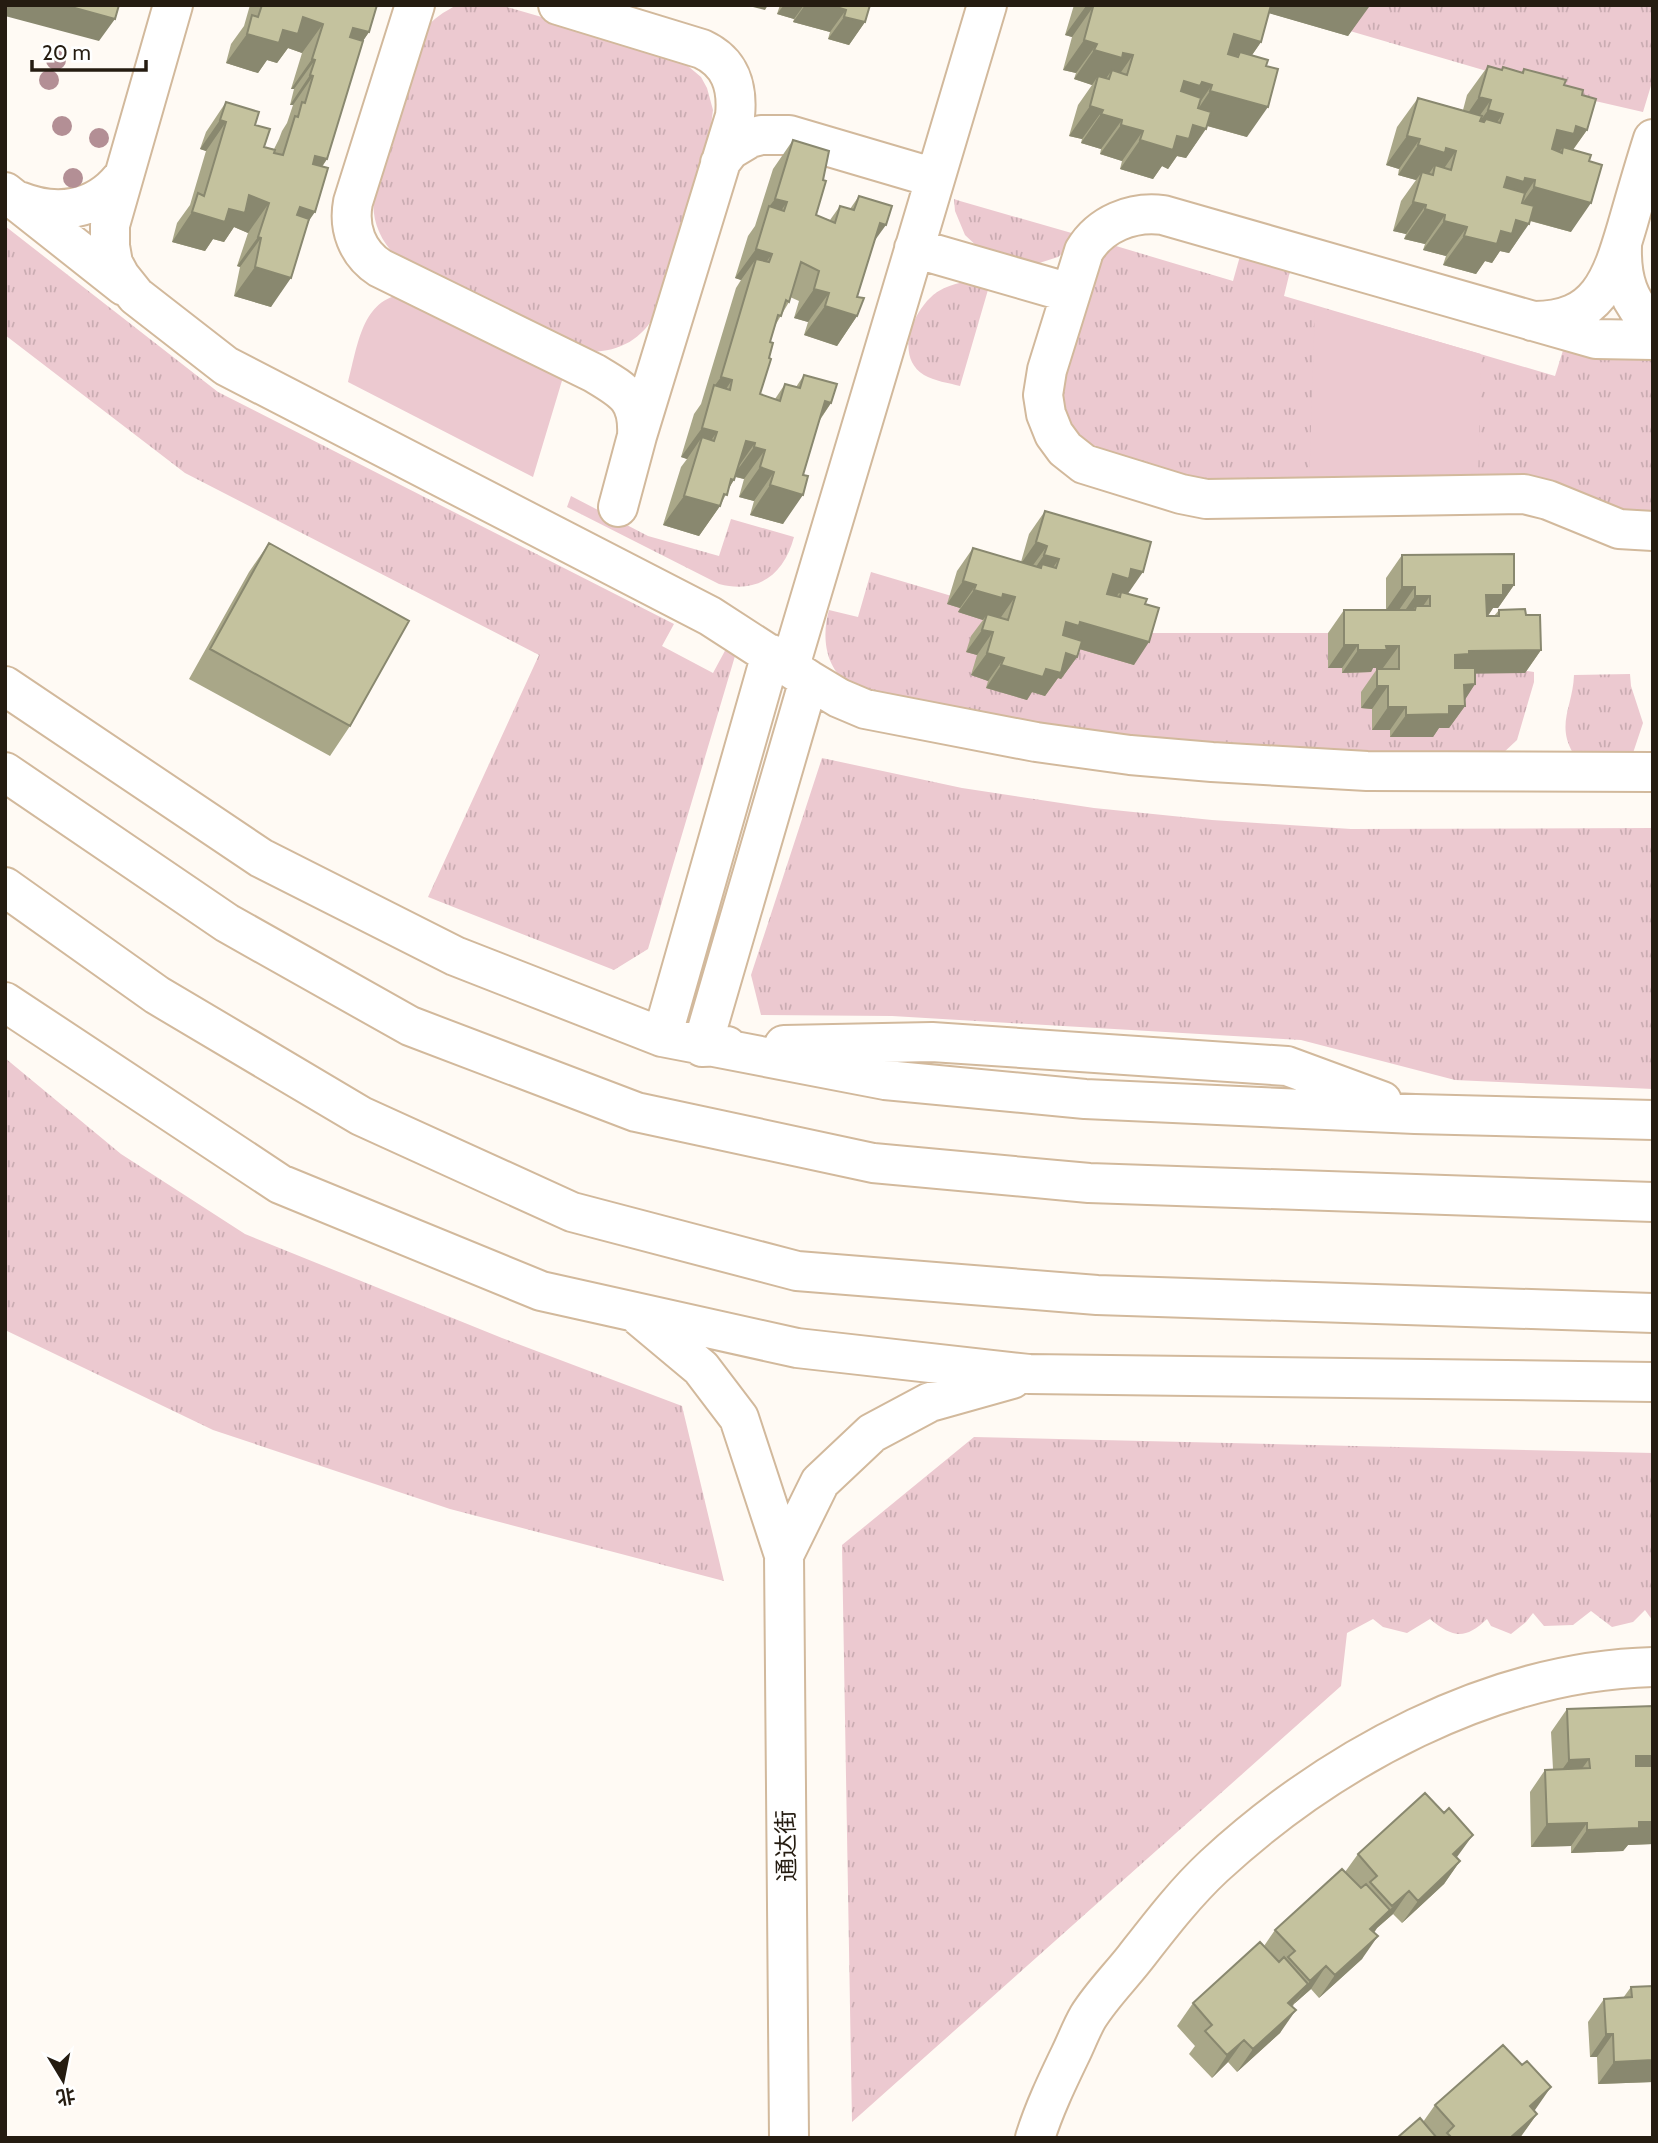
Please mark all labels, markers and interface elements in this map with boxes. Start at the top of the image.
scale bar [32,28,145,72]
text: 20 m [42,40,91,65]
street label: 通达街 [771,1810,801,1882]
north arrow [28,2045,98,2115]
text: 北 [55,2083,77,2109]

